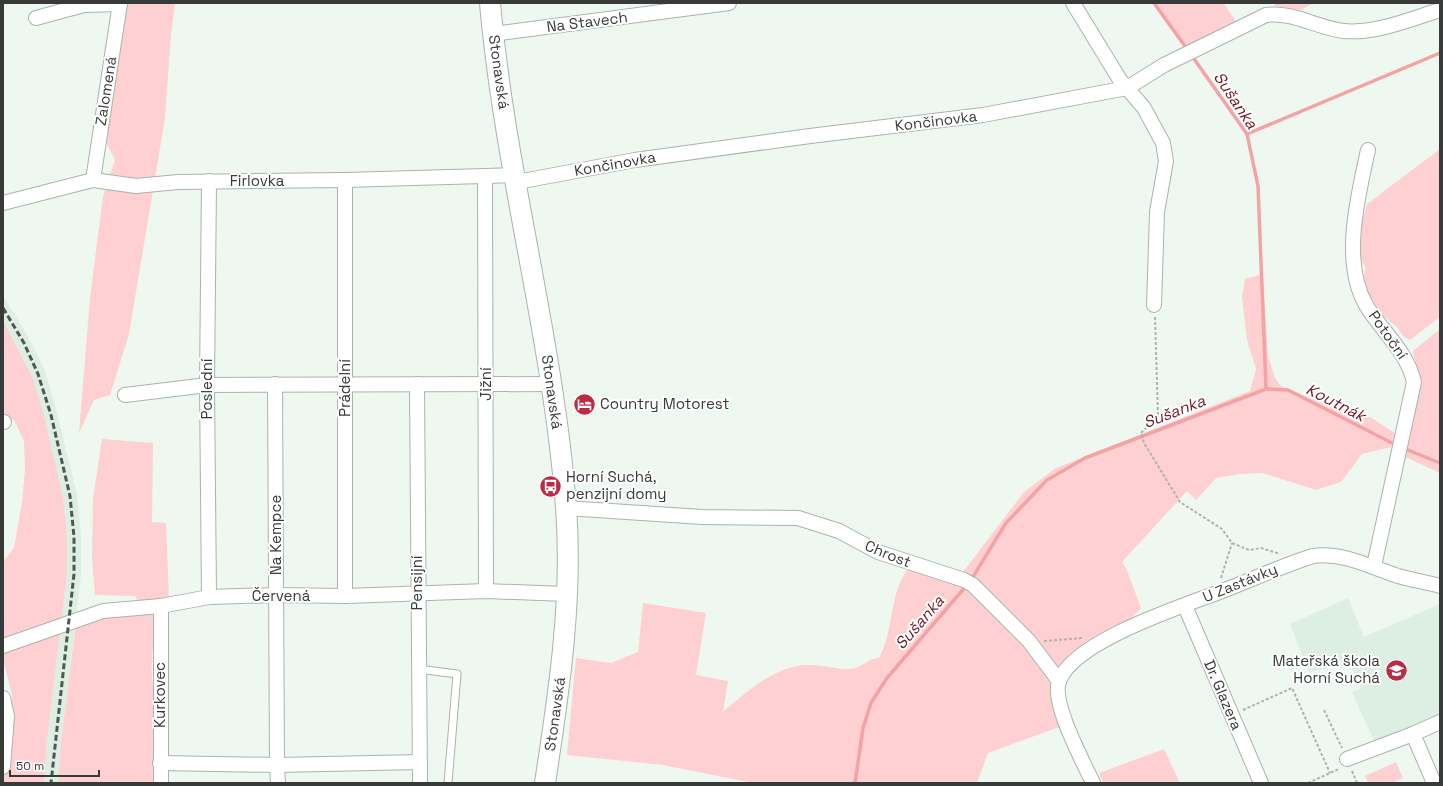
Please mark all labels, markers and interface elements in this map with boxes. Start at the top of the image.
street label: Na Stavech [545,7,629,36]
street label: Stonavská [485,34,514,111]
street label: Zalomená [91,55,120,127]
water label: Sušanka [1209,68,1263,134]
street label: Končinovka [894,106,979,135]
street label: Končinovka [573,147,658,180]
street label: Firlovka [230,171,285,190]
street label: Potoční [1365,307,1412,363]
street label: Stonavská [538,354,567,431]
street label: Poslední [197,358,216,420]
street label: Prádelní [335,359,354,417]
street label: Jižní [476,367,495,401]
water label: Koutnák [1302,379,1371,427]
water label: Sušanka [1140,390,1209,433]
hotel icon: Country Motorest [571,391,597,417]
place label: Country Motorest [600,394,730,413]
place label: Horní Suchá, penzijní domy [566,467,667,503]
bus stop icon: Horní Suchá, penzijní domy [538,473,564,499]
street label: Na Kempce [266,495,285,575]
street label: Chrost [862,536,914,571]
street label: Pensijní [407,555,426,611]
street label: U Zastávky [1200,559,1280,606]
street label: Červená [252,586,311,605]
water label: Sušanka [890,590,949,654]
place label: Mateřská škola Horní Suchá [1272,651,1380,687]
street label: Dr. Glazera [1200,657,1247,733]
school or university icon: Mateřská škola Horní Suchá [1383,657,1409,683]
street label: Kurkovec [150,662,169,728]
street label: Stonavská [540,675,569,752]
scale bar [10,752,99,778]
text: 50 m [16,758,44,774]

